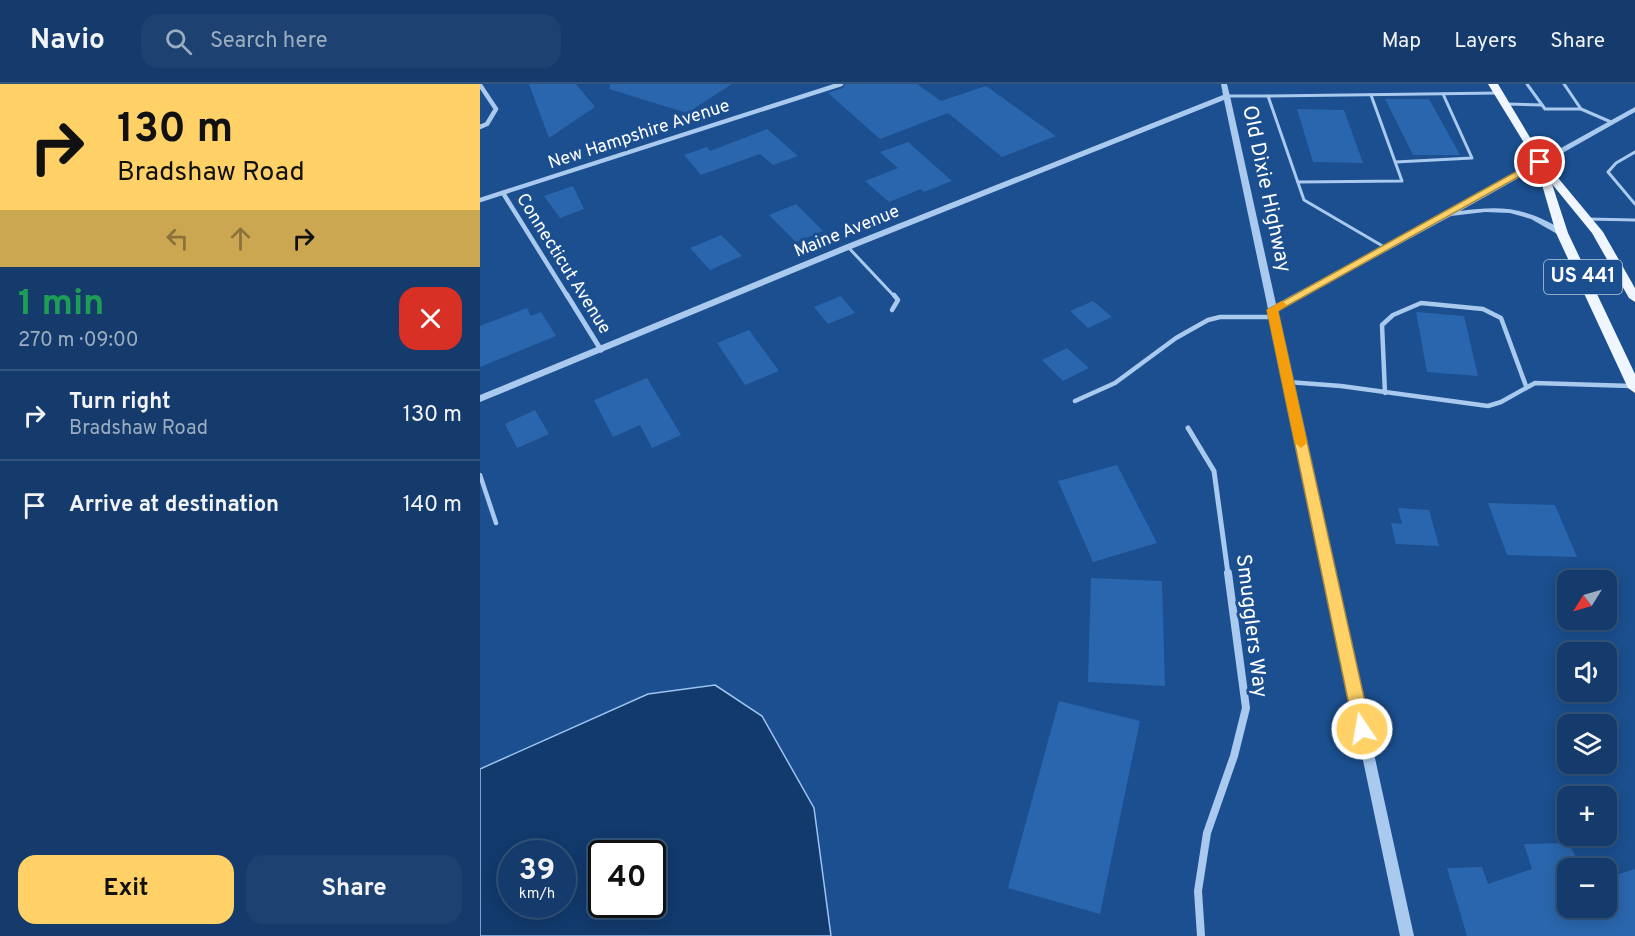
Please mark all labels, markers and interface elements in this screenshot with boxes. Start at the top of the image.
search box [141,14,561,68]
text: Navio [30,23,105,59]
icon: search [162,25,195,58]
text: Search here [210,28,327,55]
text: Map [1382,28,1421,55]
text: Layers [1454,28,1517,55]
text: Share [1550,28,1605,55]
street label: New Hampshire Avenue [545,95,733,175]
street label: Old Dixie Highway [1235,103,1297,275]
text: 130 m [117,104,233,157]
icon: right [18,108,96,186]
pin [1514,136,1565,187]
icon: arrive [1523,145,1556,178]
text: Bradshaw Road [117,156,305,190]
street label: Connecticut Avenue [510,189,616,339]
street label: Maine Avenue [791,200,903,264]
icon: left [161,222,194,255]
icon: ahead [224,222,257,255]
icon: right [287,222,320,255]
road number: US 441 [1544,260,1622,294]
text: 1 min [18,282,104,328]
button: close [399,287,462,350]
text: 270 m · 09:00 [18,328,139,354]
text: Turn right [69,389,171,416]
icon: right [18,399,51,432]
text: 130 m [403,402,462,429]
text: Bradshaw Road [69,416,208,442]
icon: arrive [18,489,51,522]
text: Arrive at destination [69,492,279,519]
text: 140 m [403,492,462,519]
street label: Smugglers Way [1229,553,1273,699]
north arrow [1557,570,1617,630]
map controls [1557,570,1617,918]
button: sound [1557,642,1617,702]
position arrow [1330,697,1394,761]
button: layers [1557,714,1617,774]
button: + [1557,786,1617,846]
speed limit sign: 40 [588,840,666,918]
text: 39 [519,853,555,890]
button: Exit [18,855,234,924]
button: Share [246,855,462,924]
button: − [1557,858,1617,918]
text: km/h [519,885,555,904]

